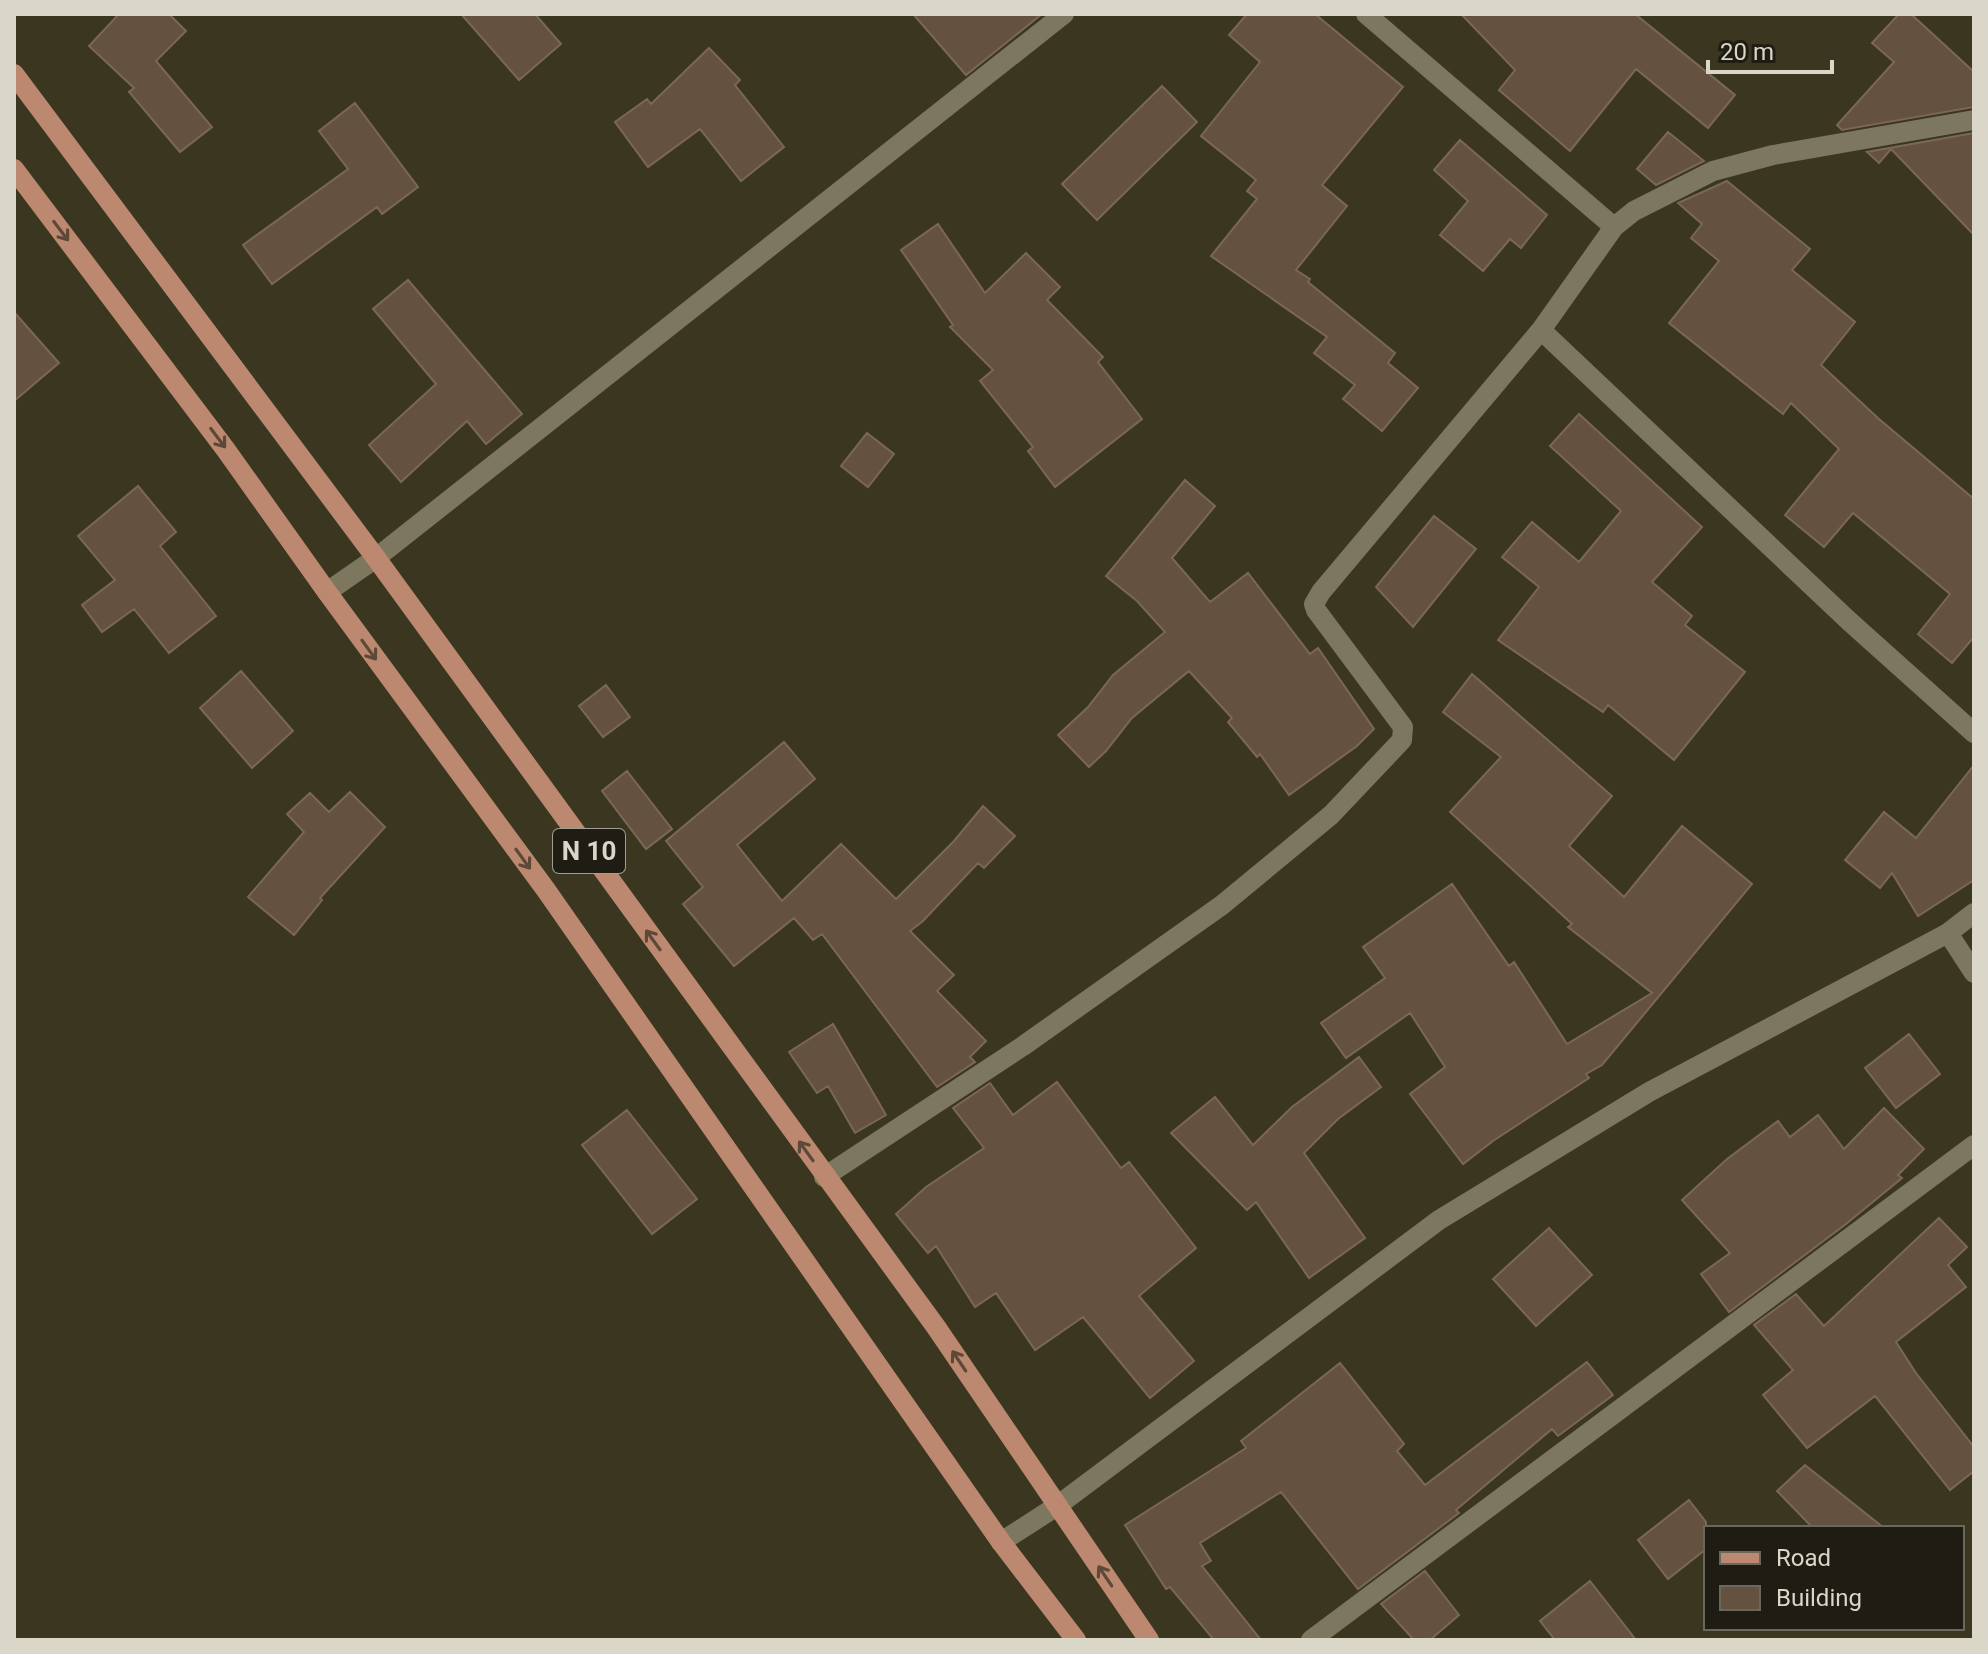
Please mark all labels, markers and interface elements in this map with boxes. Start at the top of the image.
scale bar [1708,24,1832,74]
text: 20 m [1720,38,1774,66]
one-way arrow [52,220,69,241]
one-way arrow [209,427,226,449]
one-way arrow [361,638,378,660]
road number: N 10 [553,829,625,873]
one-way arrow [515,848,531,870]
one-way arrow [645,929,662,951]
one-way arrow [797,1140,814,1162]
one-way arrow [951,1350,967,1372]
legend [1704,1526,1964,1630]
text: Road [1776,1544,1831,1572]
one-way arrow [1097,1565,1113,1587]
text: Building [1776,1584,1862,1612]

